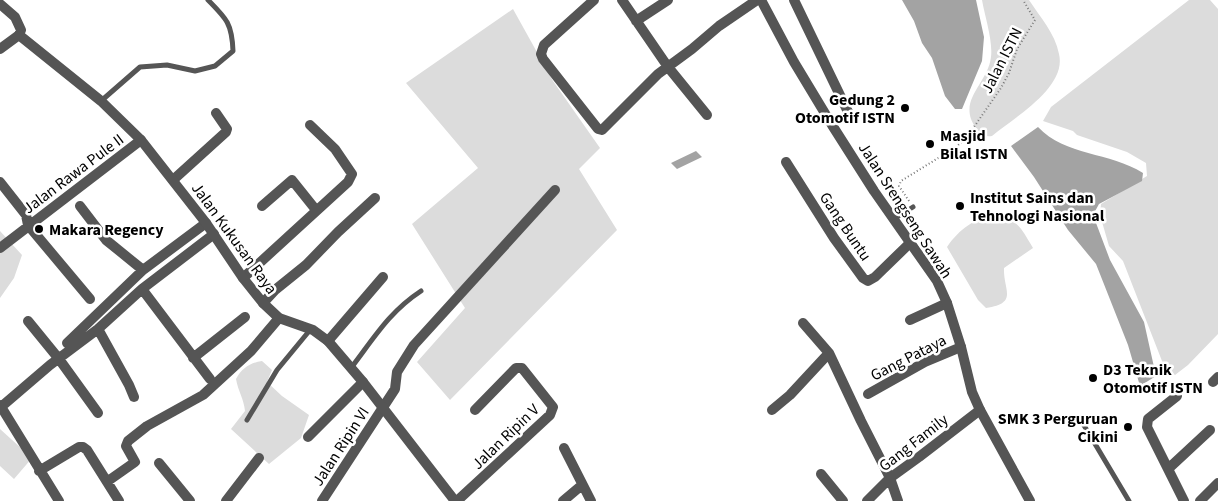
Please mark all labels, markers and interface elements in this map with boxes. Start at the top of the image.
street label: Jalan ISTN [976,24,1028,97]
place label: Gedung 2 Otomotif ISTN [795,89,895,129]
marker: Gedung 2 Otomotif ISTN [899,102,911,114]
place label: Masjid Bilal ISTN [940,125,1008,165]
street label: Jalan Rawa Pule II [19,129,129,219]
street label: Jalan Srengseng Sawah [853,138,957,283]
marker: Masjid Bilal ISTN [924,138,936,150]
street label: Jalan Kukusan Raya [186,178,282,299]
place label: Institut Sains dan Tehnologi Nasional [970,187,1105,227]
street label: Gang Buntu [814,188,876,265]
marker: Institut Sains dan Tehnologi Nasional [954,200,966,212]
place label: Makara Regency [49,219,164,241]
marker: Makara Regency [33,223,45,235]
street label: Gang Pataya [867,329,950,386]
place label: D3 Teknik Otomotif ISTN [1103,359,1203,399]
marker: D3 Teknik Otomotif ISTN [1087,372,1099,384]
street label: Jalan Ripin V [467,398,545,474]
street label: Jalan Ripin VI [307,403,375,490]
place label: SMK 3 Perguruan Cikini [998,408,1118,448]
street label: Gang Family [874,409,953,477]
marker: SMK 3 Perguruan Cikini [1122,421,1134,433]

